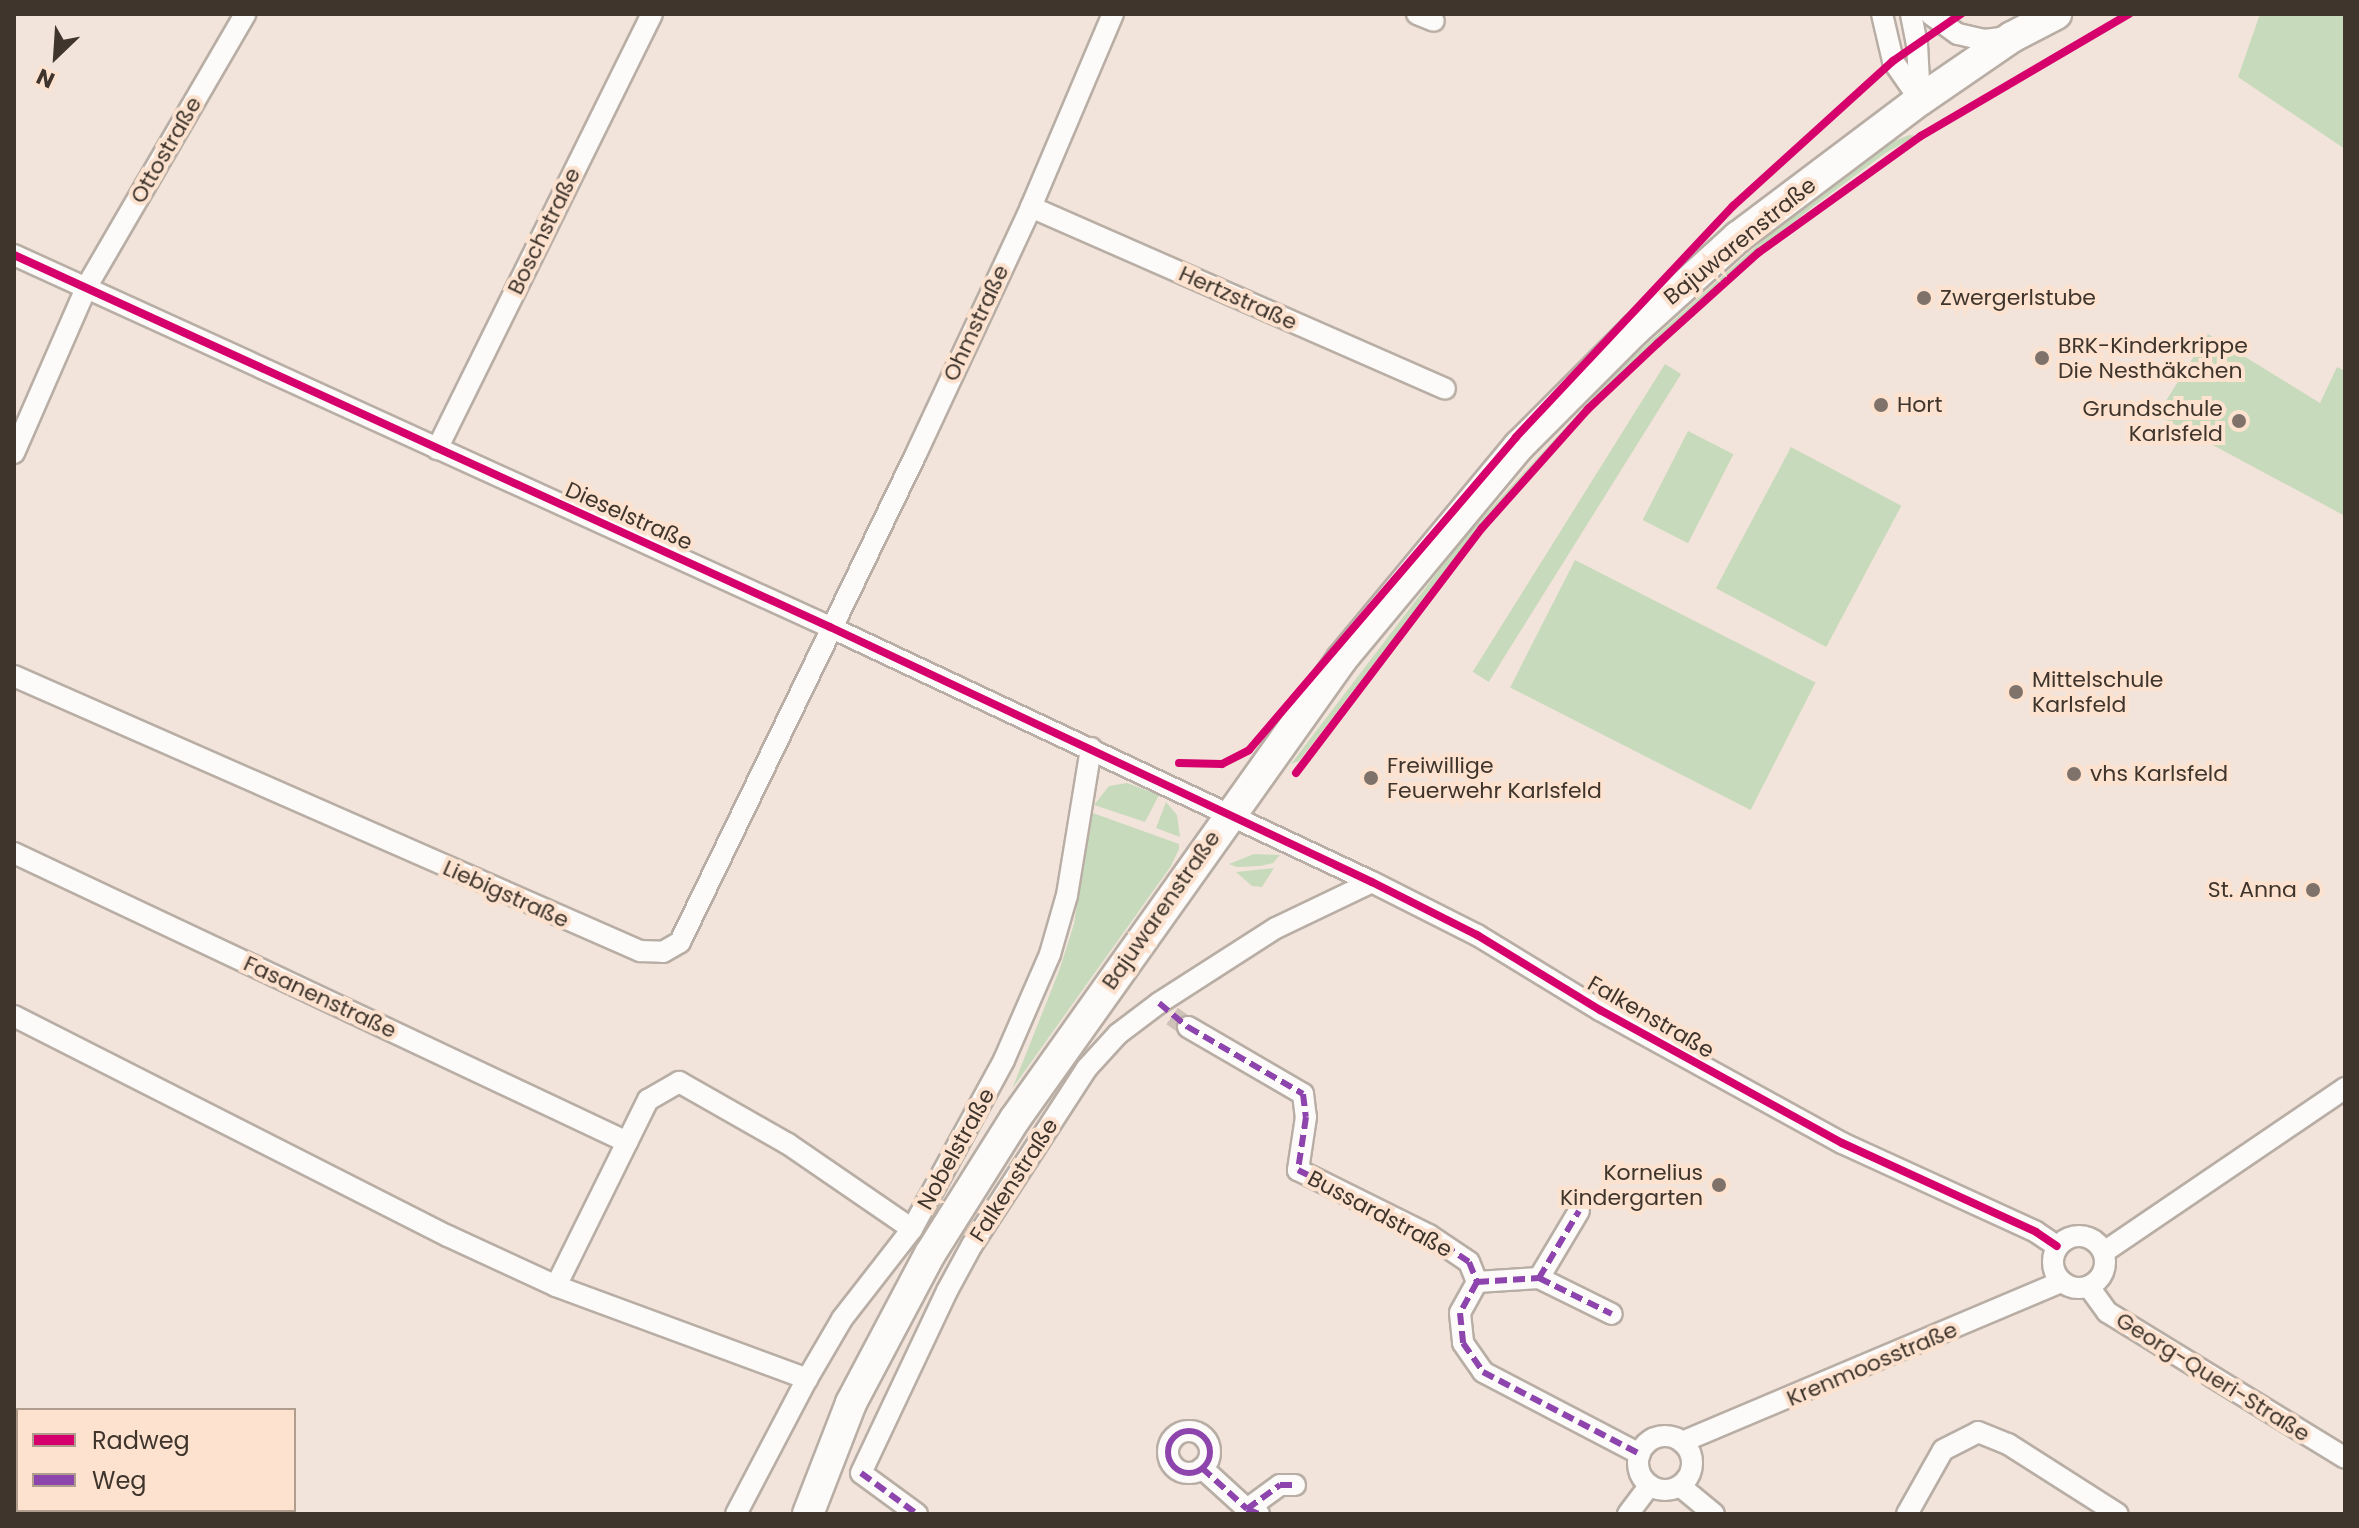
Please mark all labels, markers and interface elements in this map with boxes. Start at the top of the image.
north arrow [16,16,96,96]
text: N [32,61,60,96]
street label: Ottostraße [125,92,207,208]
street label: Boschstraße [502,163,586,299]
street label: Bajuwarenstraße [1659,172,1821,310]
street label: Hertzstraße [1175,260,1301,336]
street label: Ohmstraße [938,261,1014,385]
place label: Zwergerlstube [1940,285,2096,311]
marker: Zwergerlstube [1915,289,1933,307]
place label: BRK-Kinderkrippe Die Nesthäkchen [2058,332,2248,384]
marker: BRK-Kinderkrippe Die Nesthäkchen [2033,349,2051,367]
place label: Hort [1897,392,1943,418]
place label: Grundschule Karlsfeld [2083,395,2223,446]
marker: Hort [1872,396,1890,414]
marker: Grundschule Karlsfeld [2230,412,2248,430]
street label: Dieselstraße [561,476,697,556]
place label: Mittelschule Karlsfeld [2032,666,2163,718]
marker: Mittelschule Karlsfeld [2007,683,2025,701]
place label: Freiwillige Feuerwehr Karlsfeld [1387,752,1602,804]
place label: vhs Karlsfeld [2090,761,2228,787]
marker: vhs Karlsfeld [2065,765,2083,783]
marker: Freiwillige Feuerwehr Karlsfeld [1362,769,1380,787]
street label: Bajuwarenstraße [1096,825,1226,995]
street label: Liebigstraße [439,855,573,933]
place label: St. Anna [2208,877,2297,903]
marker: St. Anna [2304,881,2322,899]
street label: Fasanenstraße [240,950,400,1044]
street label: Falkenstraße [1583,970,1719,1064]
street label: Nobelstraße [912,1084,1000,1214]
street label: Falkenstraße [964,1113,1064,1247]
place label: Kornelius Kindergarten [1560,1159,1703,1210]
street label: Bussardstraße [1303,1165,1457,1263]
marker: Kornelius Kindergarten [1710,1176,1728,1194]
street label: Georg-Queri-Straße [2111,1307,2315,1447]
street label: Krenmoosstraße [1783,1316,1961,1412]
legend [16,1408,296,1512]
text: Radweg [92,1424,190,1457]
text: Weg [92,1464,147,1497]

